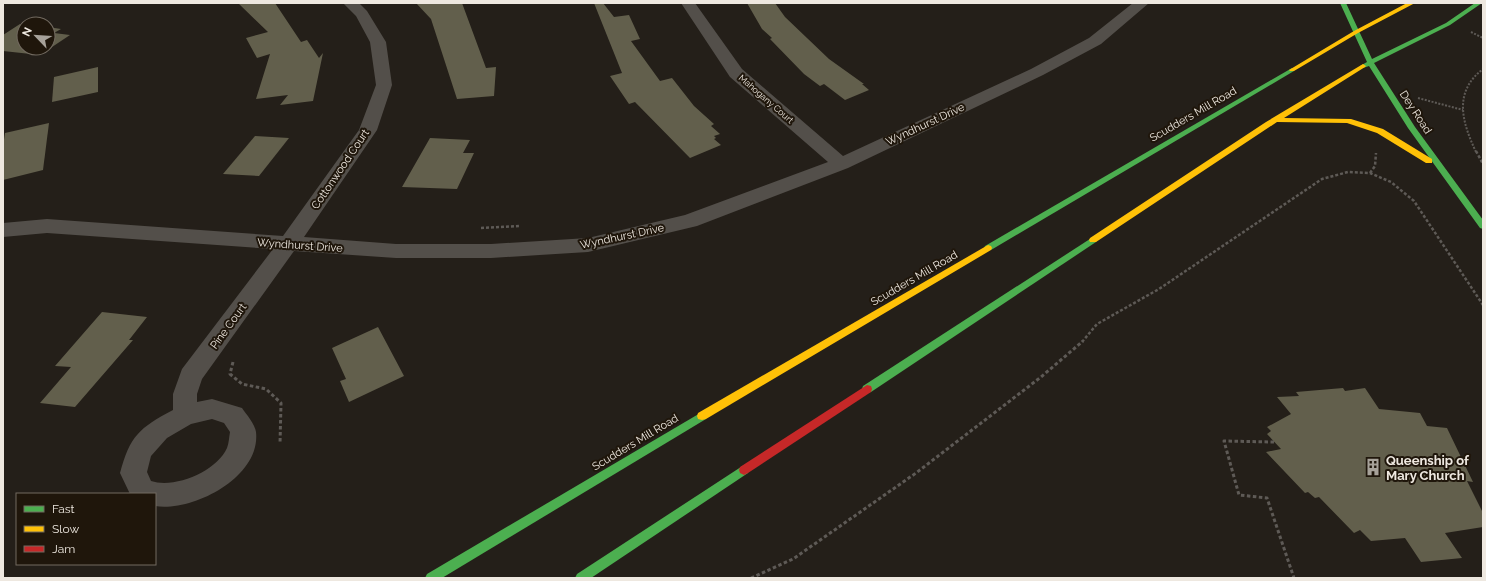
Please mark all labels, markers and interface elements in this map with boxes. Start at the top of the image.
north arrow [16,16,56,56]
text: N [20,25,35,39]
street label: Mahogany Court [737,73,795,125]
street label: Scudders Mill Road [1147,84,1239,145]
street label: Dey Road [1397,88,1434,136]
street label: Wyndhurst Drive [884,100,967,148]
street label: Cottonwood Court [309,127,372,212]
street label: Wyndhurst Drive [579,221,666,252]
street label: Wyndhurst Drive [257,236,344,255]
street label: Scudders Mill Road [868,248,960,309]
street label: Pine Court [208,301,249,352]
street label: Scudders Mill Road [590,411,681,473]
place label: Queenship of Mary Church [1386,453,1470,483]
building icon: Queenship of Mary Church [1363,457,1383,477]
legend [16,493,156,565]
text: Fast [52,502,75,516]
text: Slow [52,522,79,536]
text: Jam [52,542,75,556]

